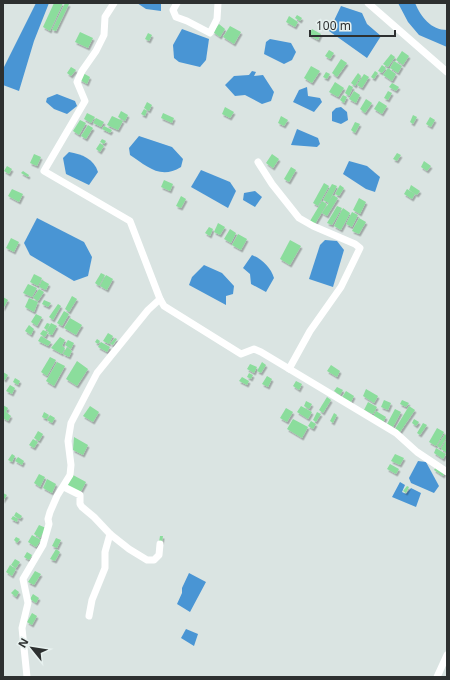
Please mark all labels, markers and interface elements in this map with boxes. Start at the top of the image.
scale bar [310,12,395,38]
text: 100 m [316,17,351,34]
north arrow [12,628,52,668]
text: N [14,635,32,650]

